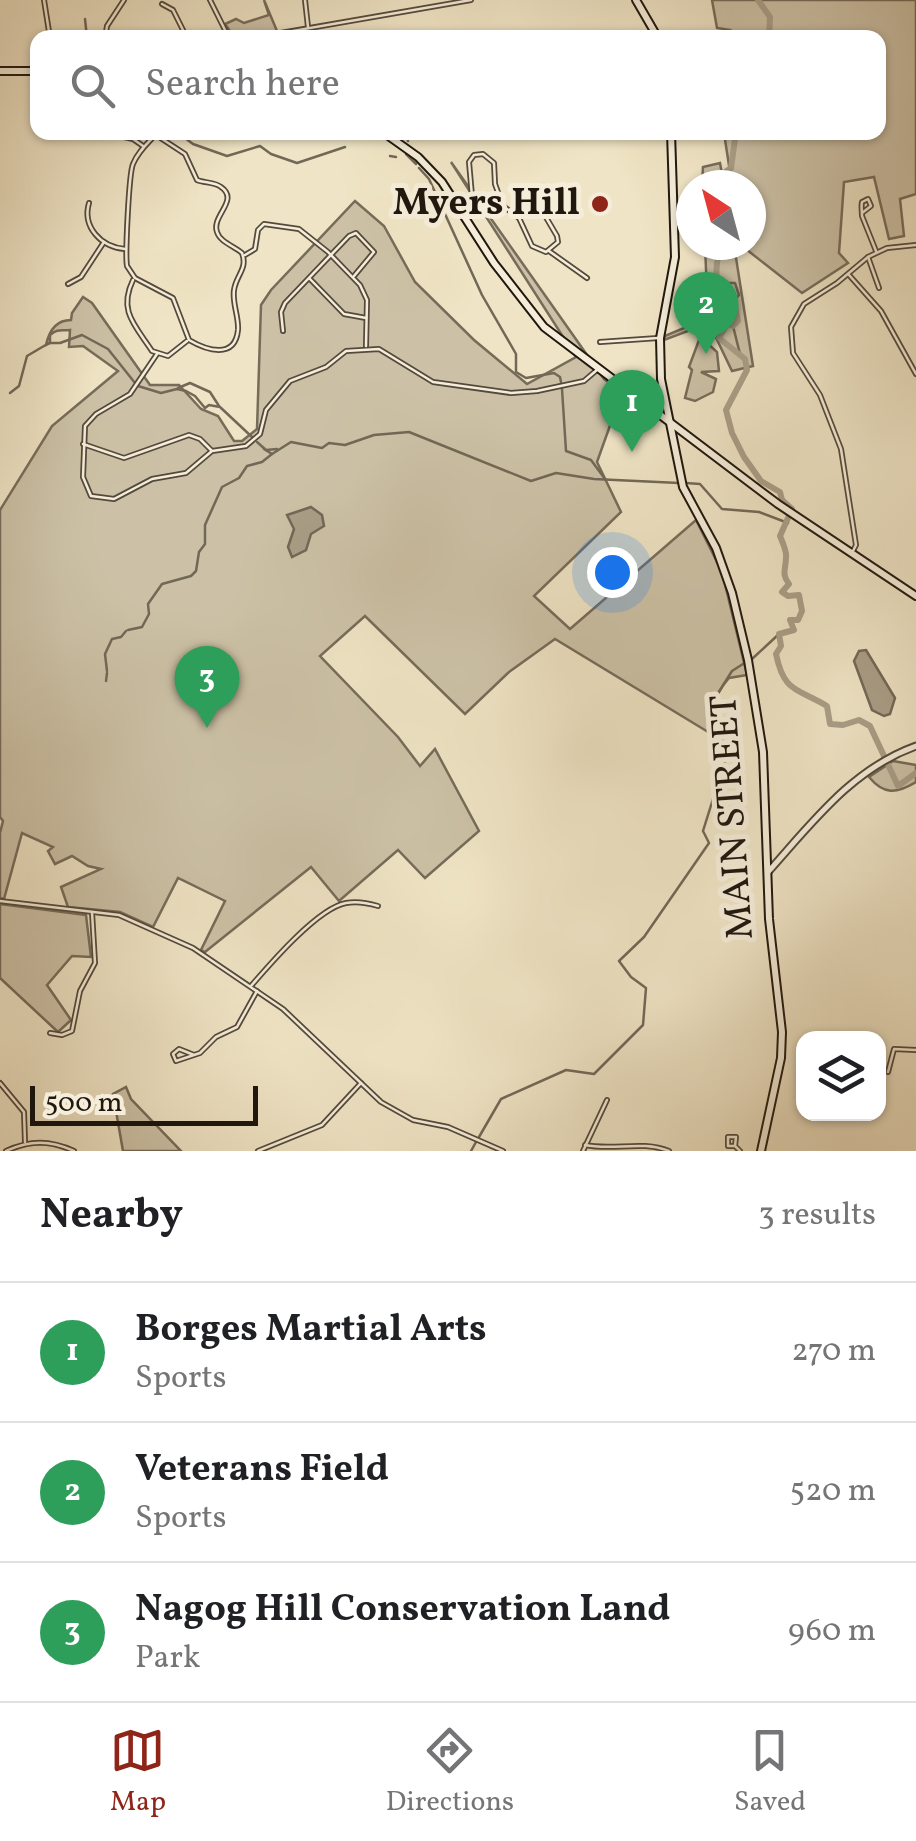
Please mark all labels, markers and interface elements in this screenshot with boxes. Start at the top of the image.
search box [30,30,886,140]
icon: search [65,58,120,113]
text: Search here [145,59,340,112]
north arrow [676,170,766,260]
place label: Myers Hill [393,178,580,231]
marker: Myers Hill [589,193,611,215]
pin: 2 [674,272,738,354]
pin: 1 [600,370,664,452]
your location [587,547,638,598]
pin: 3 [174,646,240,728]
street label: MAIN STREET [699,693,769,941]
map controls [796,1031,886,1121]
button: layers [796,1031,886,1121]
scale bar [30,1081,258,1126]
text: 500 m [45,1084,123,1123]
text: Nearby [40,1187,183,1246]
text: 3 results [758,1194,876,1238]
text: Borges Martial Arts [135,1304,487,1357]
text: 1 [66,1330,79,1374]
text: 270 m [791,1330,876,1374]
text: Sports [135,1357,226,1401]
text: Veterans Field [135,1444,389,1497]
text: 2 [64,1470,81,1514]
text: 520 m [790,1470,876,1514]
text: Sports [135,1497,226,1541]
text: Nagog Hill Conservation Land [135,1584,670,1637]
text: 3 [64,1610,81,1654]
text: 960 m [788,1610,876,1654]
text: Park [135,1637,200,1681]
tab: Map [110,1723,166,1822]
tab: Directions [386,1723,514,1822]
tab: Saved [734,1723,806,1822]

